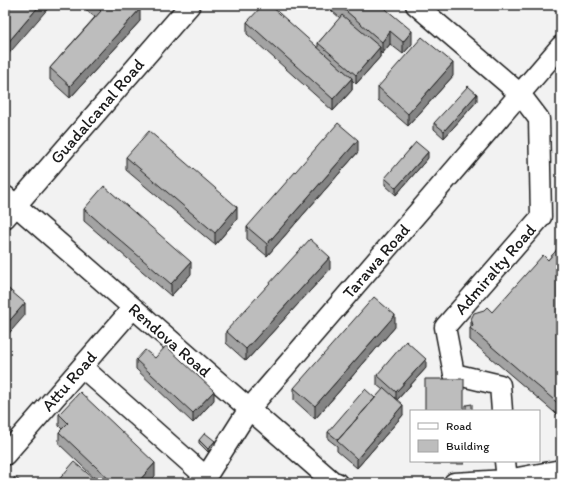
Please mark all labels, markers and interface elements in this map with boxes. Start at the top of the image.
street label: Guadalcanal Road [46,54,149,168]
street label: Tarawa Road [338,219,414,302]
street label: Admiralty Road [450,219,540,318]
street label: Rendova Road [125,299,216,382]
street label: Attu Road [37,346,101,415]
legend [410,410,540,462]
text: Road [446,419,472,433]
text: Building [446,439,490,453]

